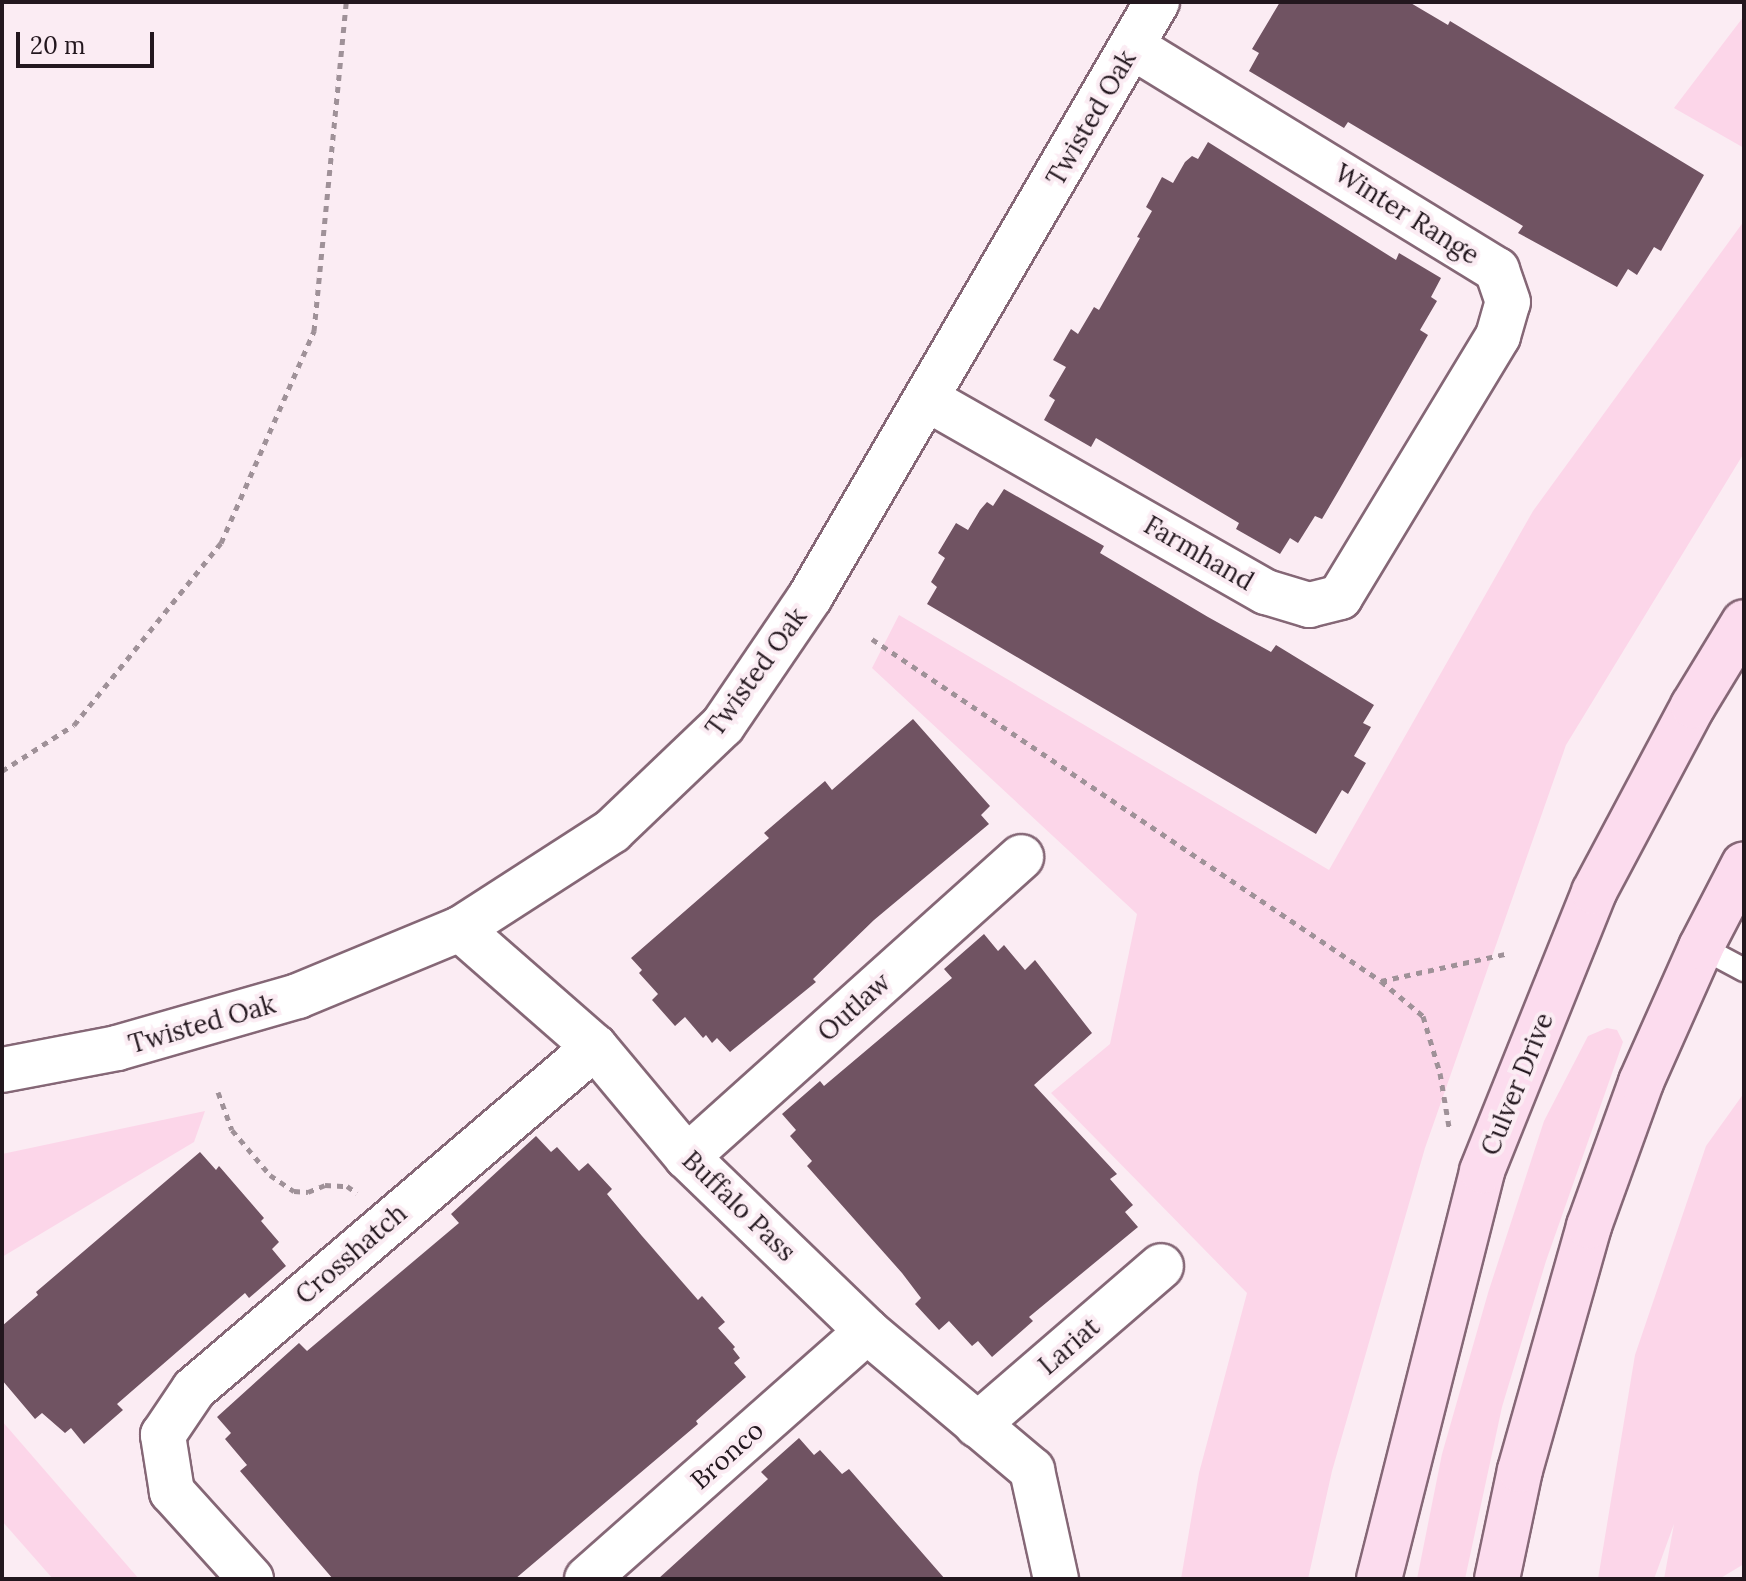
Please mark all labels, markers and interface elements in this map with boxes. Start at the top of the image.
scale bar [20,16,158,66]
text: 20 m [30,30,86,61]
street label: Twisted Oak [1040,45,1142,191]
street label: Winter Range [1329,157,1485,271]
street label: Farmhand [1139,509,1259,597]
street label: Twisted Oak [699,602,813,742]
street label: Outlaw [811,966,897,1048]
street label: Twisted Oak [125,988,279,1060]
street label: Culver Drive [1474,1008,1560,1160]
street label: Buffalo Pass [676,1144,802,1268]
street label: Crosshatch [289,1197,413,1311]
street label: Lariat [1032,1311,1106,1381]
street label: Bronco [684,1414,770,1496]

